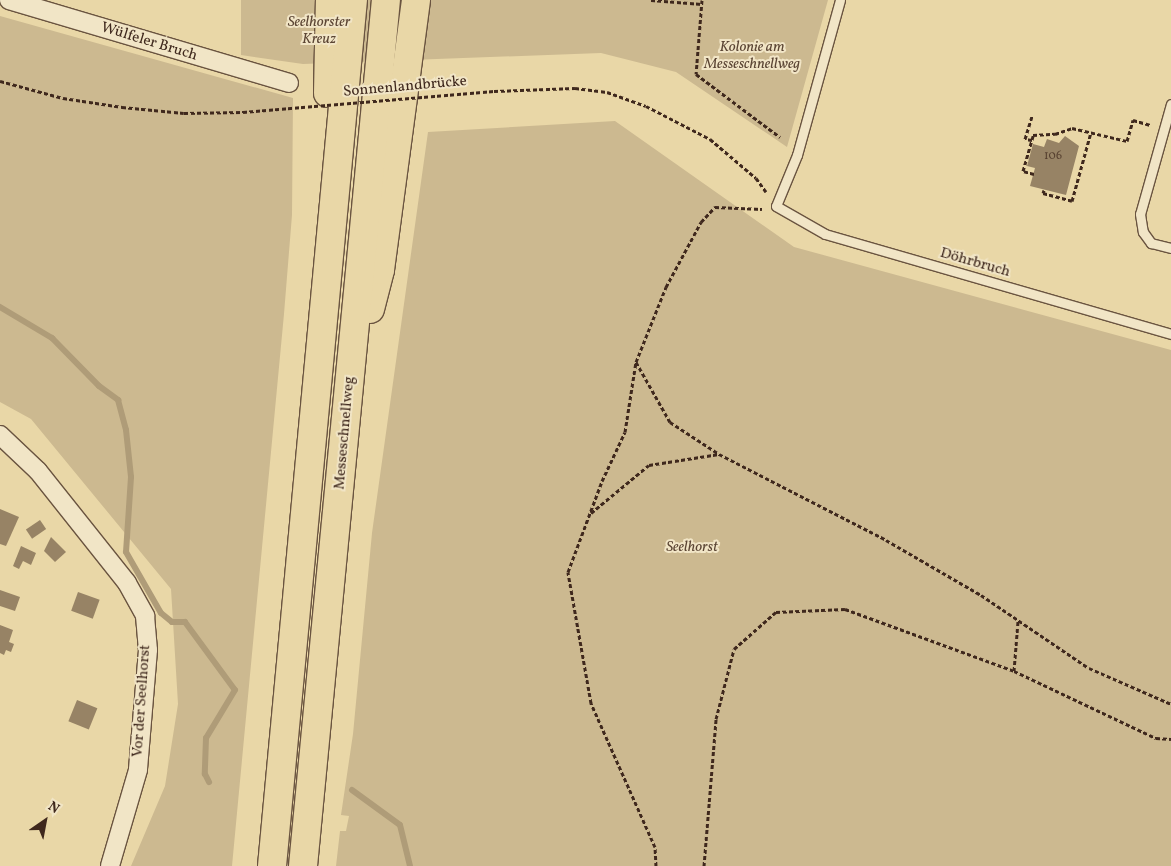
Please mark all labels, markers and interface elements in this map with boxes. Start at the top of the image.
park label: Seelhorster Kreuz [288,13,350,48]
street label: Wülfeler Bruch [99,19,199,65]
park label: Kolonie am Messeschnellweg [704,38,800,73]
street label: Sonnenlandbrücke [342,73,468,101]
house number: 106 [1044,150,1062,164]
street label: Döhrbruch [938,244,1012,282]
street label: Messeschnellweg [331,376,359,490]
park label: Seelhorst [666,539,718,557]
street label: Vor der Seelhorst [129,644,155,758]
north arrow [20,796,70,846]
text: N [44,797,63,819]

